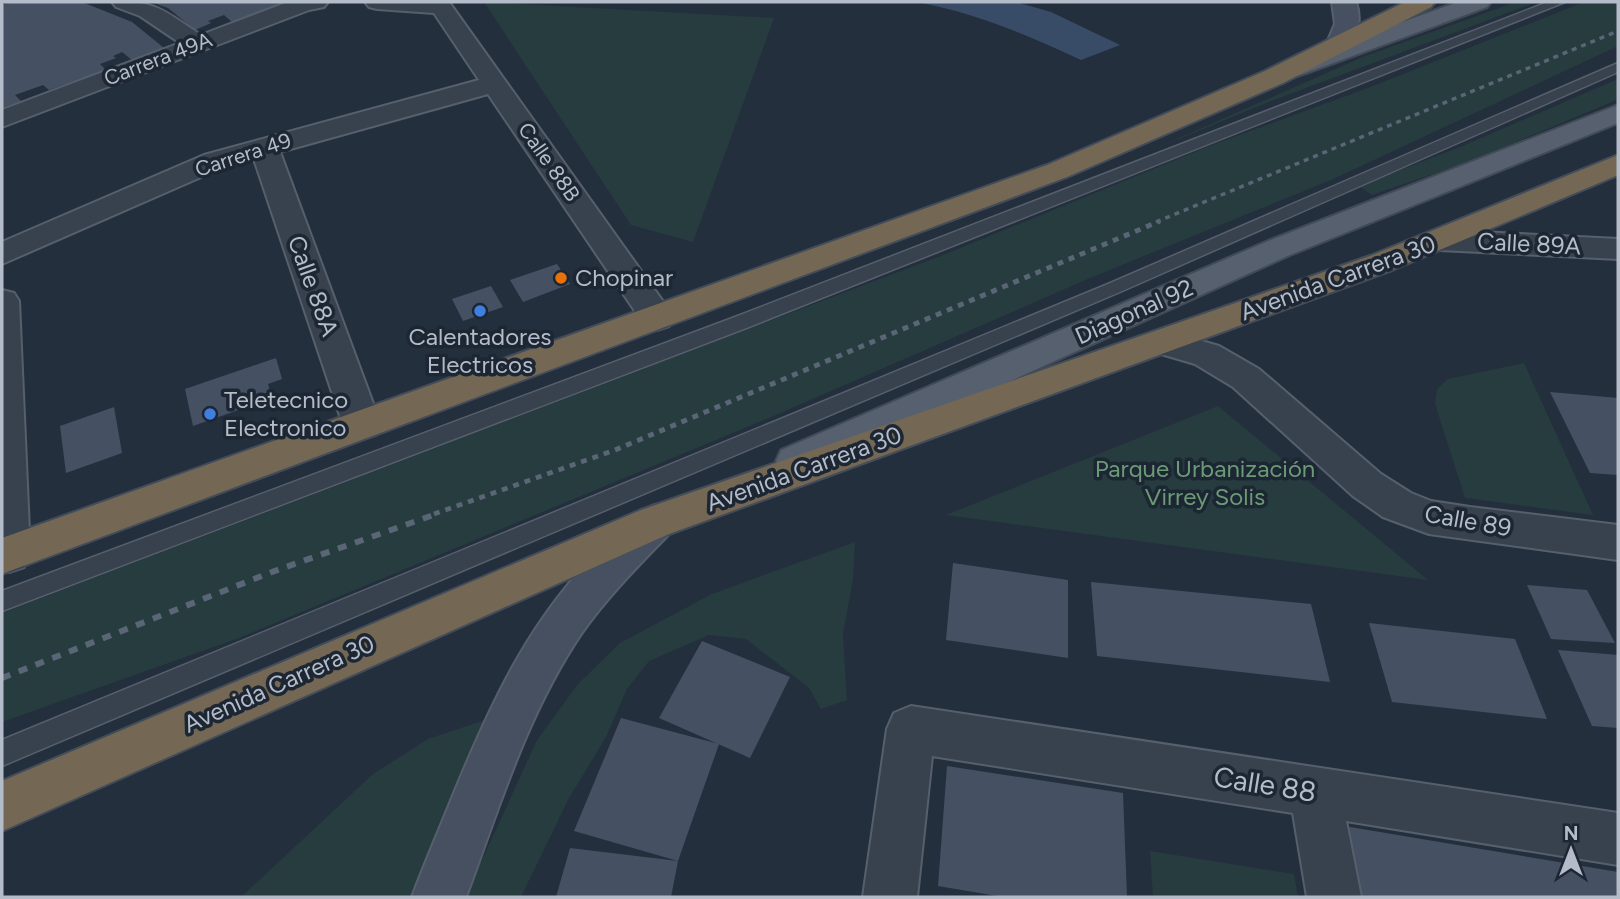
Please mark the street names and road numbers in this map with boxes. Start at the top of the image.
street label: Carrera 49A [100,26,215,91]
street label: Calle 88B [513,118,586,206]
street label: Carrera 49 [192,127,294,182]
street label: Calle 89A [1476,226,1582,261]
street label: Avenida Carrera 30 [1236,229,1440,326]
street label: Calle 88A [282,232,345,341]
street label: Diagonal 92 [1070,273,1197,350]
street label: Avenida Carrera 30 [702,420,906,517]
street label: Calle 89 [1422,499,1514,542]
street label: Avenida Carrera 30 [179,628,379,739]
street label: Calle 88 [1211,759,1319,809]

